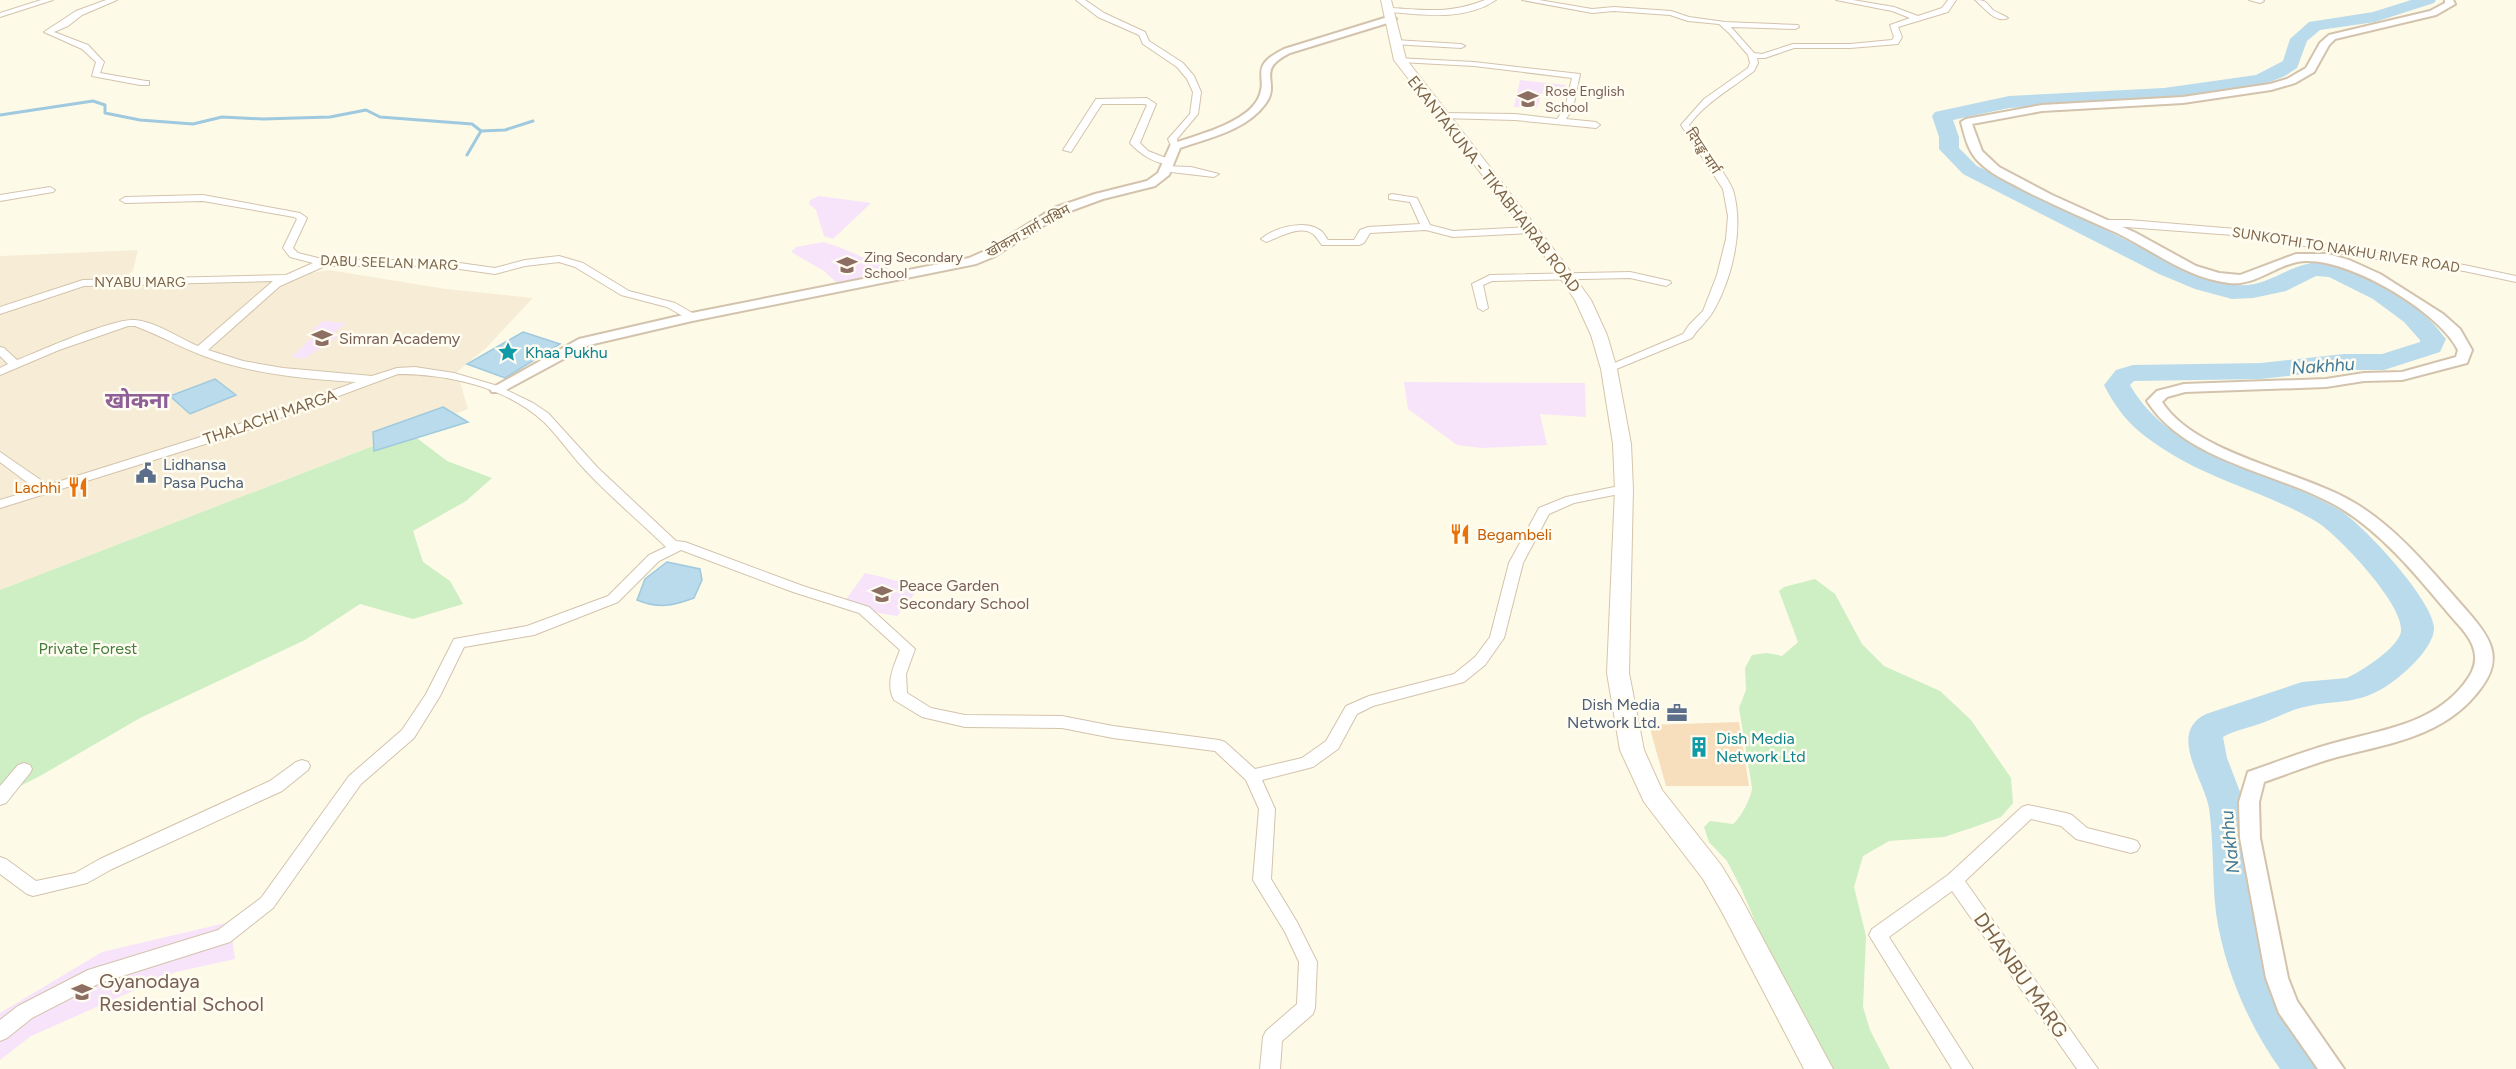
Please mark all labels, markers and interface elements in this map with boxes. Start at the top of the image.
street label: EKANTAKUNA - TIKABHAIRAB ROAD [1404,72,1584,296]
place label: Rose English School [1545,83,1625,116]
school or university icon: Rose English School [1516,87,1540,111]
street label: दिपङ्ख मार्ग [1682,125,1725,178]
street label: खोकना मार्ग पश्चिम [983,201,1074,261]
street label: SUNKOTHI TO NAKHU RIVER ROAD [2231,224,2461,276]
place label: Zing Secondary School [864,249,964,282]
street label: DABU SEELAN MARG [320,252,459,274]
school or university icon: Zing Secondary School [835,253,859,277]
street label: NYABU MARG [94,274,186,291]
school or university icon: Simran Academy [310,326,334,350]
place label: Simran Academy [339,329,461,348]
place icon: Khaa Pukhu [496,340,520,364]
place label: Khaa Pukhu [525,343,608,362]
water label: Nakhhu [2291,353,2355,379]
street label: THALACHI MARGA [201,385,339,449]
district label: खोकना [105,387,170,414]
place label: Lidhansa Pasa Pucha [163,455,244,492]
public building icon: Lidhansa Pasa Pucha [134,461,158,485]
restaurant icon: Lachhi [66,475,90,499]
place label: Lachhi [14,478,61,497]
restaurant icon: Begambeli [1448,522,1472,546]
place label: Begambeli [1477,525,1552,544]
place label: Peace Garden Secondary School [899,576,1029,613]
school or university icon: Peace Garden Secondary School [870,582,894,606]
park label: Private Forest [39,639,137,658]
place label: Dish Media Network Ltd. [1567,695,1660,732]
office icon: Dish Media Network Ltd. [1665,701,1689,725]
place label: Dish Media Network Ltd [1716,729,1806,766]
building icon: Dish Media Network Ltd [1687,735,1711,759]
water label: Nakhhu [2216,809,2244,875]
street label: DHANBU MARG [1969,908,2073,1042]
place label: Gyanodaya Residential School [99,969,264,1016]
school or university icon: Gyanodaya Residential School [70,980,94,1004]

